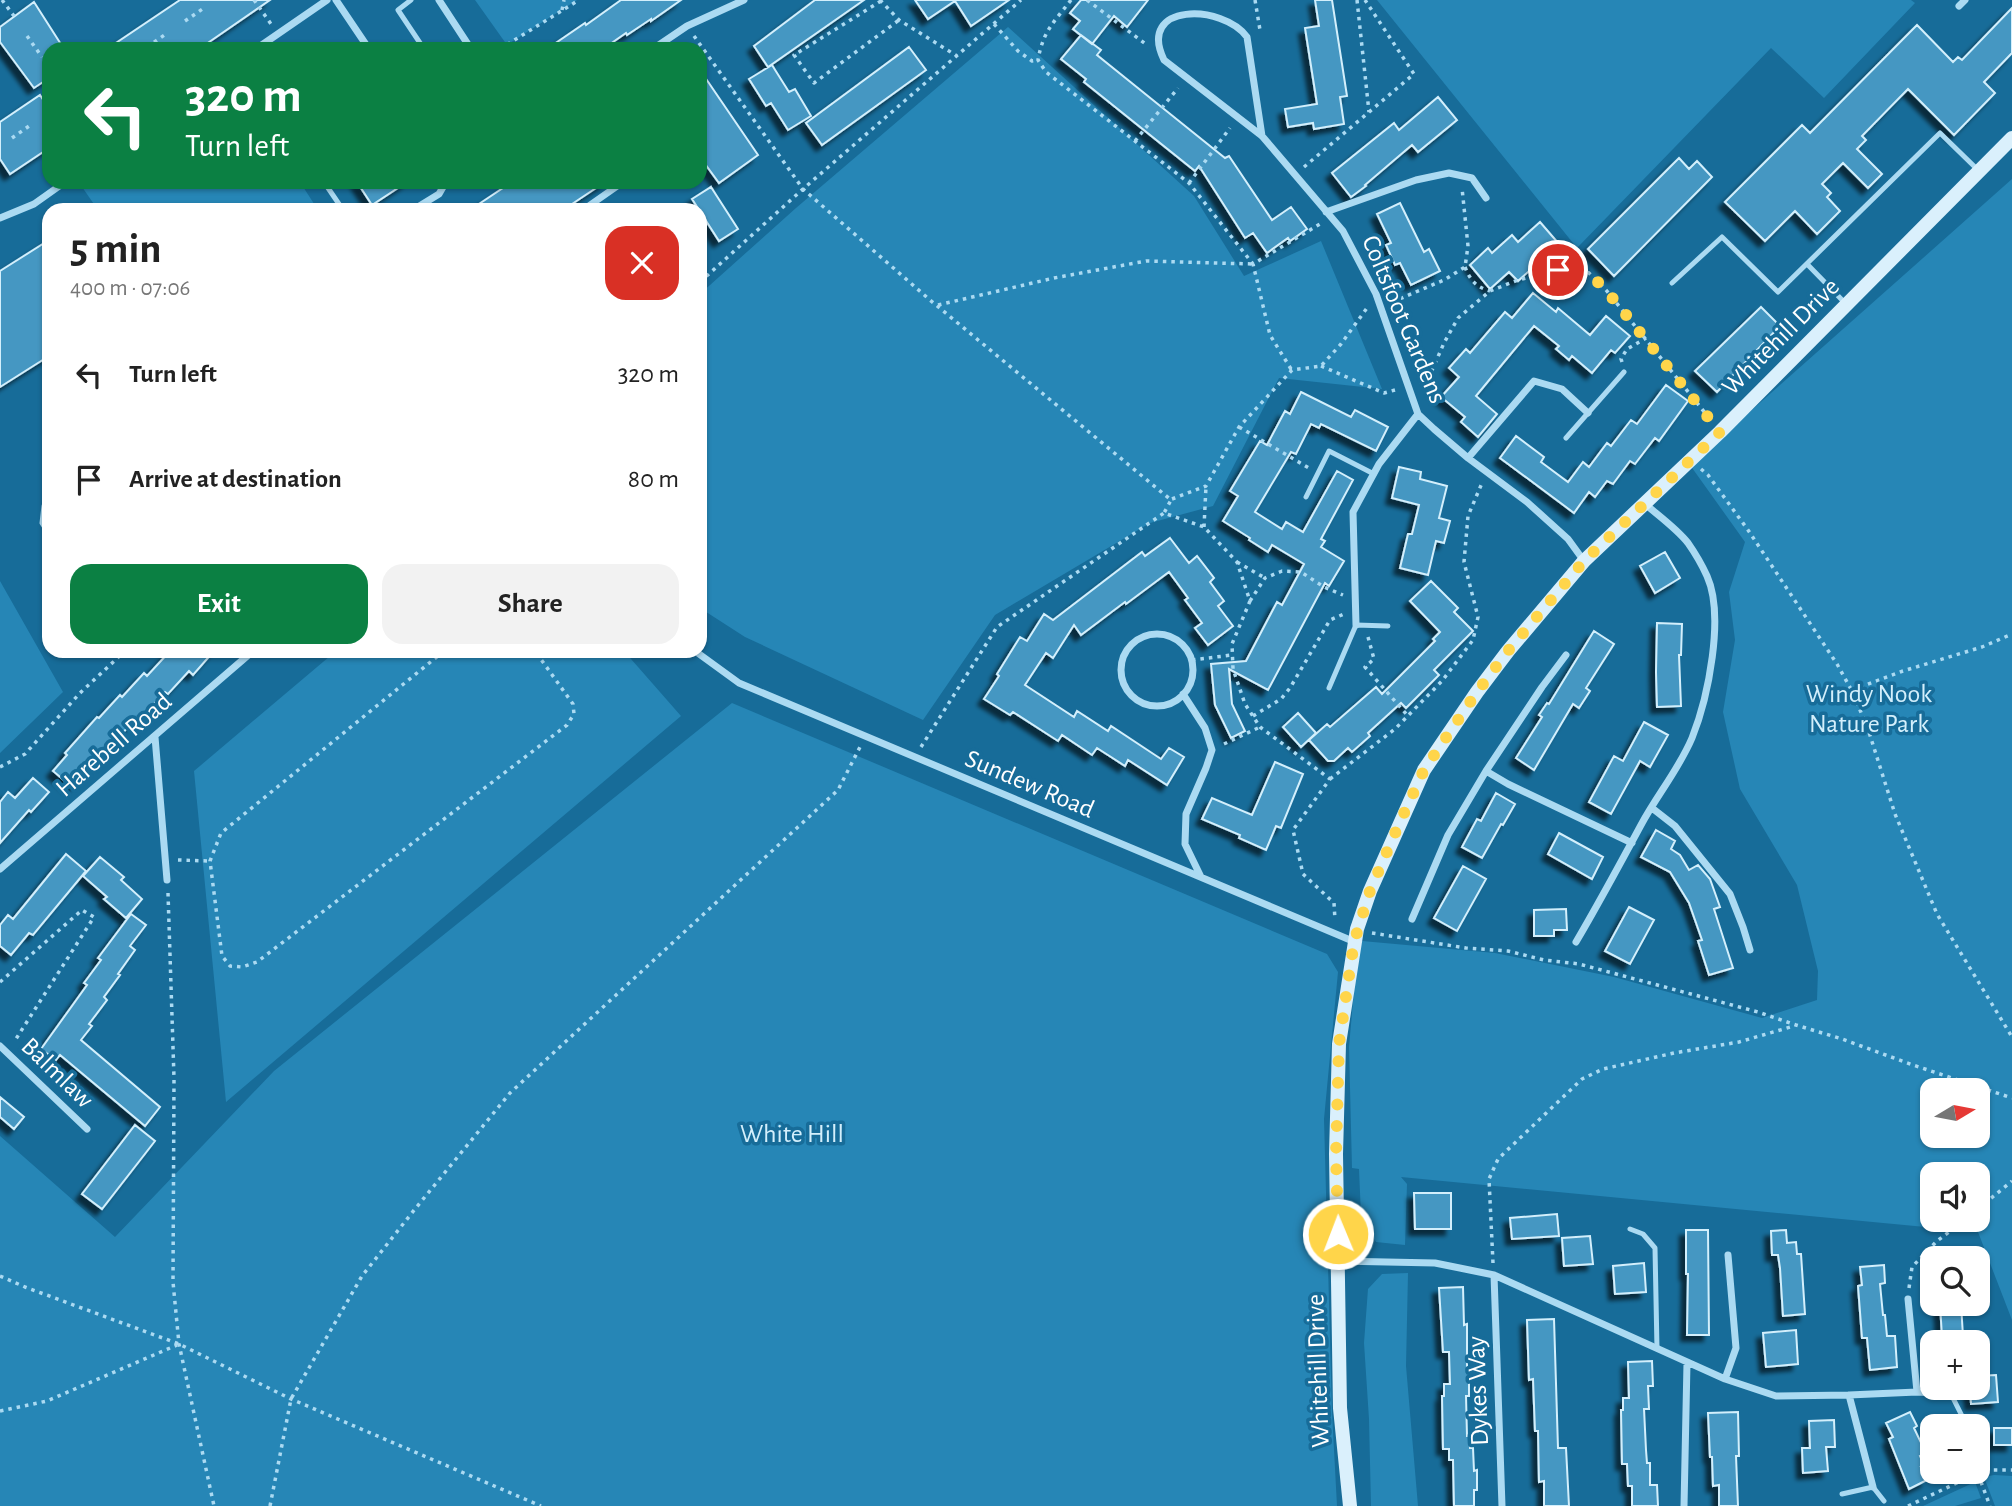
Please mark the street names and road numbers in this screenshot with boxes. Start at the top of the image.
street label: Coltsfoot Gardens [1357,232,1451,407]
street label: Whitehill Drive [1717,273,1844,400]
street label: Harebell Road [51,688,176,802]
street label: Sundew Road [961,745,1098,823]
street label: Balmlaw [16,1033,99,1113]
street label: Whitehill Drive [1302,1294,1334,1448]
street label: Dykes Way [1463,1336,1493,1446]

